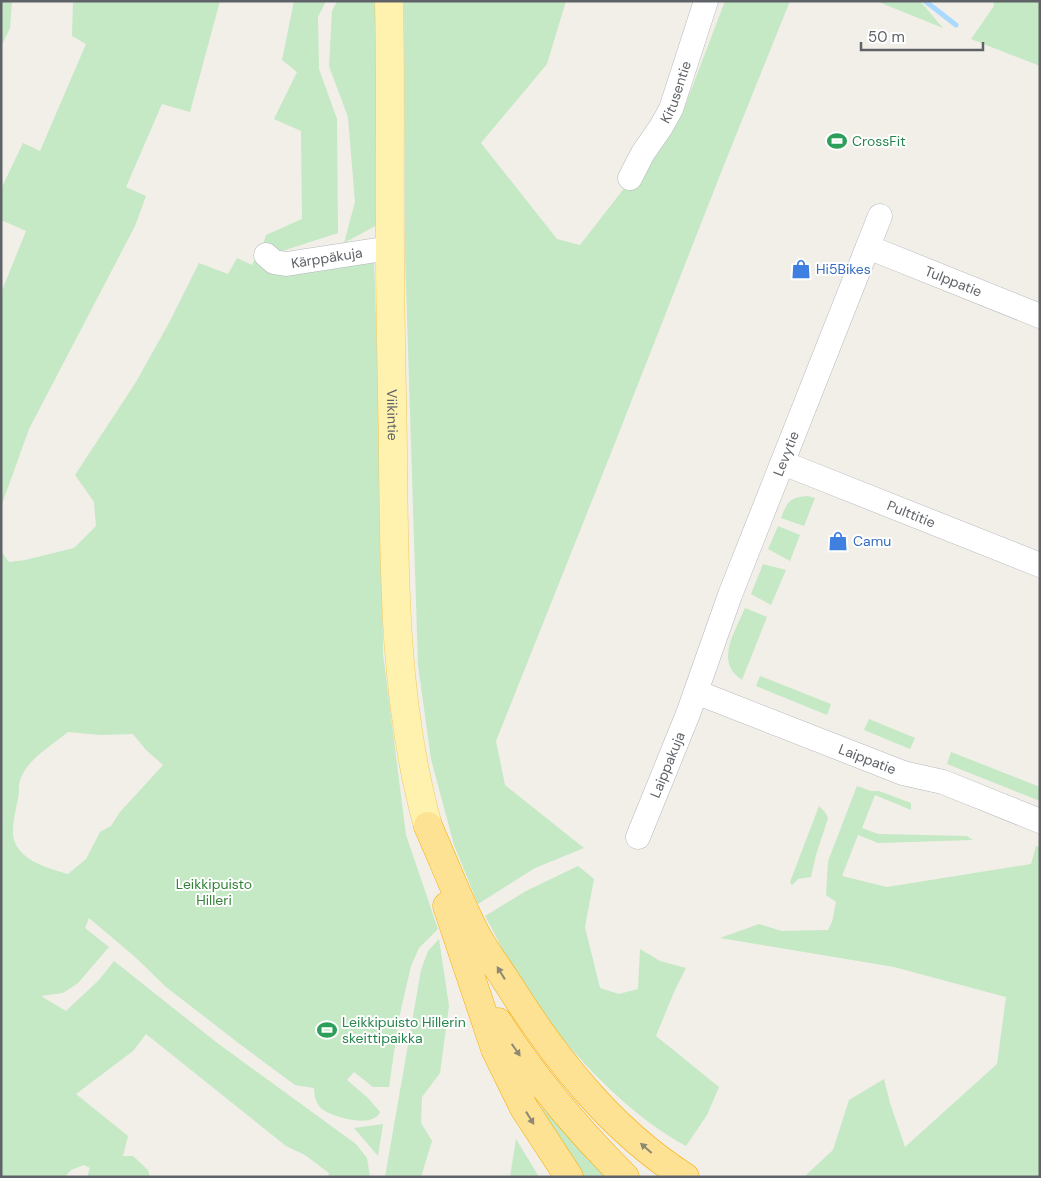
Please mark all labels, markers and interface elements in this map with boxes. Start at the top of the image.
scale bar [861,20,984,52]
text: 50 m [868,27,905,47]
street label: Kitusentie [656,59,695,126]
sports icon: CrossFit [826,130,848,152]
place label: CrossFit [852,132,906,150]
street label: Kärppäkuja [290,243,364,272]
shop icon: Hi5Bikes [790,258,812,280]
place label: Hi5Bikes [816,260,871,278]
street label: Tulppatie [922,262,985,301]
street label: Viikintie [383,389,402,441]
street label: Levytie [769,429,803,479]
street label: Pulttitie [884,496,938,532]
shop icon: Camu [827,530,849,552]
place label: Camu [853,532,891,550]
street label: Laippakuja [646,729,689,800]
street label: Laippatie [836,740,899,778]
park label: Leikkipuisto Hilleri [176,875,252,909]
one-way arrow [496,967,506,980]
place label: Leikkipuisto Hillerin skeittipaikka [342,1013,466,1047]
sports icon: Leikkipuisto Hillerin skeittipaikka [316,1019,338,1041]
one-way arrow [512,1043,521,1056]
one-way arrow [526,1112,535,1125]
one-way arrow [639,1143,652,1154]

